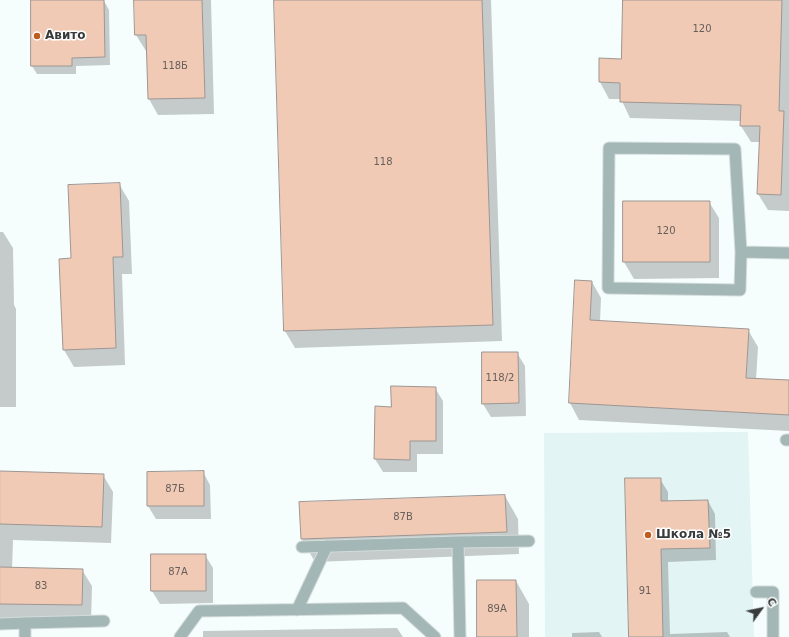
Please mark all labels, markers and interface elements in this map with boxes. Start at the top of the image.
house number: 120 [692,23,712,35]
place label: Авито [45,29,85,43]
marker: Авито [32,31,42,41]
house number: 118Б [162,60,188,72]
house number: 118 [373,156,393,168]
house number: 120 [656,225,676,237]
house number: 118/2 [486,372,514,384]
house number: 87Б [165,483,185,495]
house number: 87В [393,511,413,523]
place label: Школа №5 [656,528,731,542]
marker: Школа №5 [643,530,653,540]
house number: 87А [168,566,188,578]
house number: 83 [35,580,47,592]
house number: 91 [639,585,651,597]
north arrow [741,589,781,629]
text: С [764,595,779,609]
house number: 89А [487,603,507,615]

